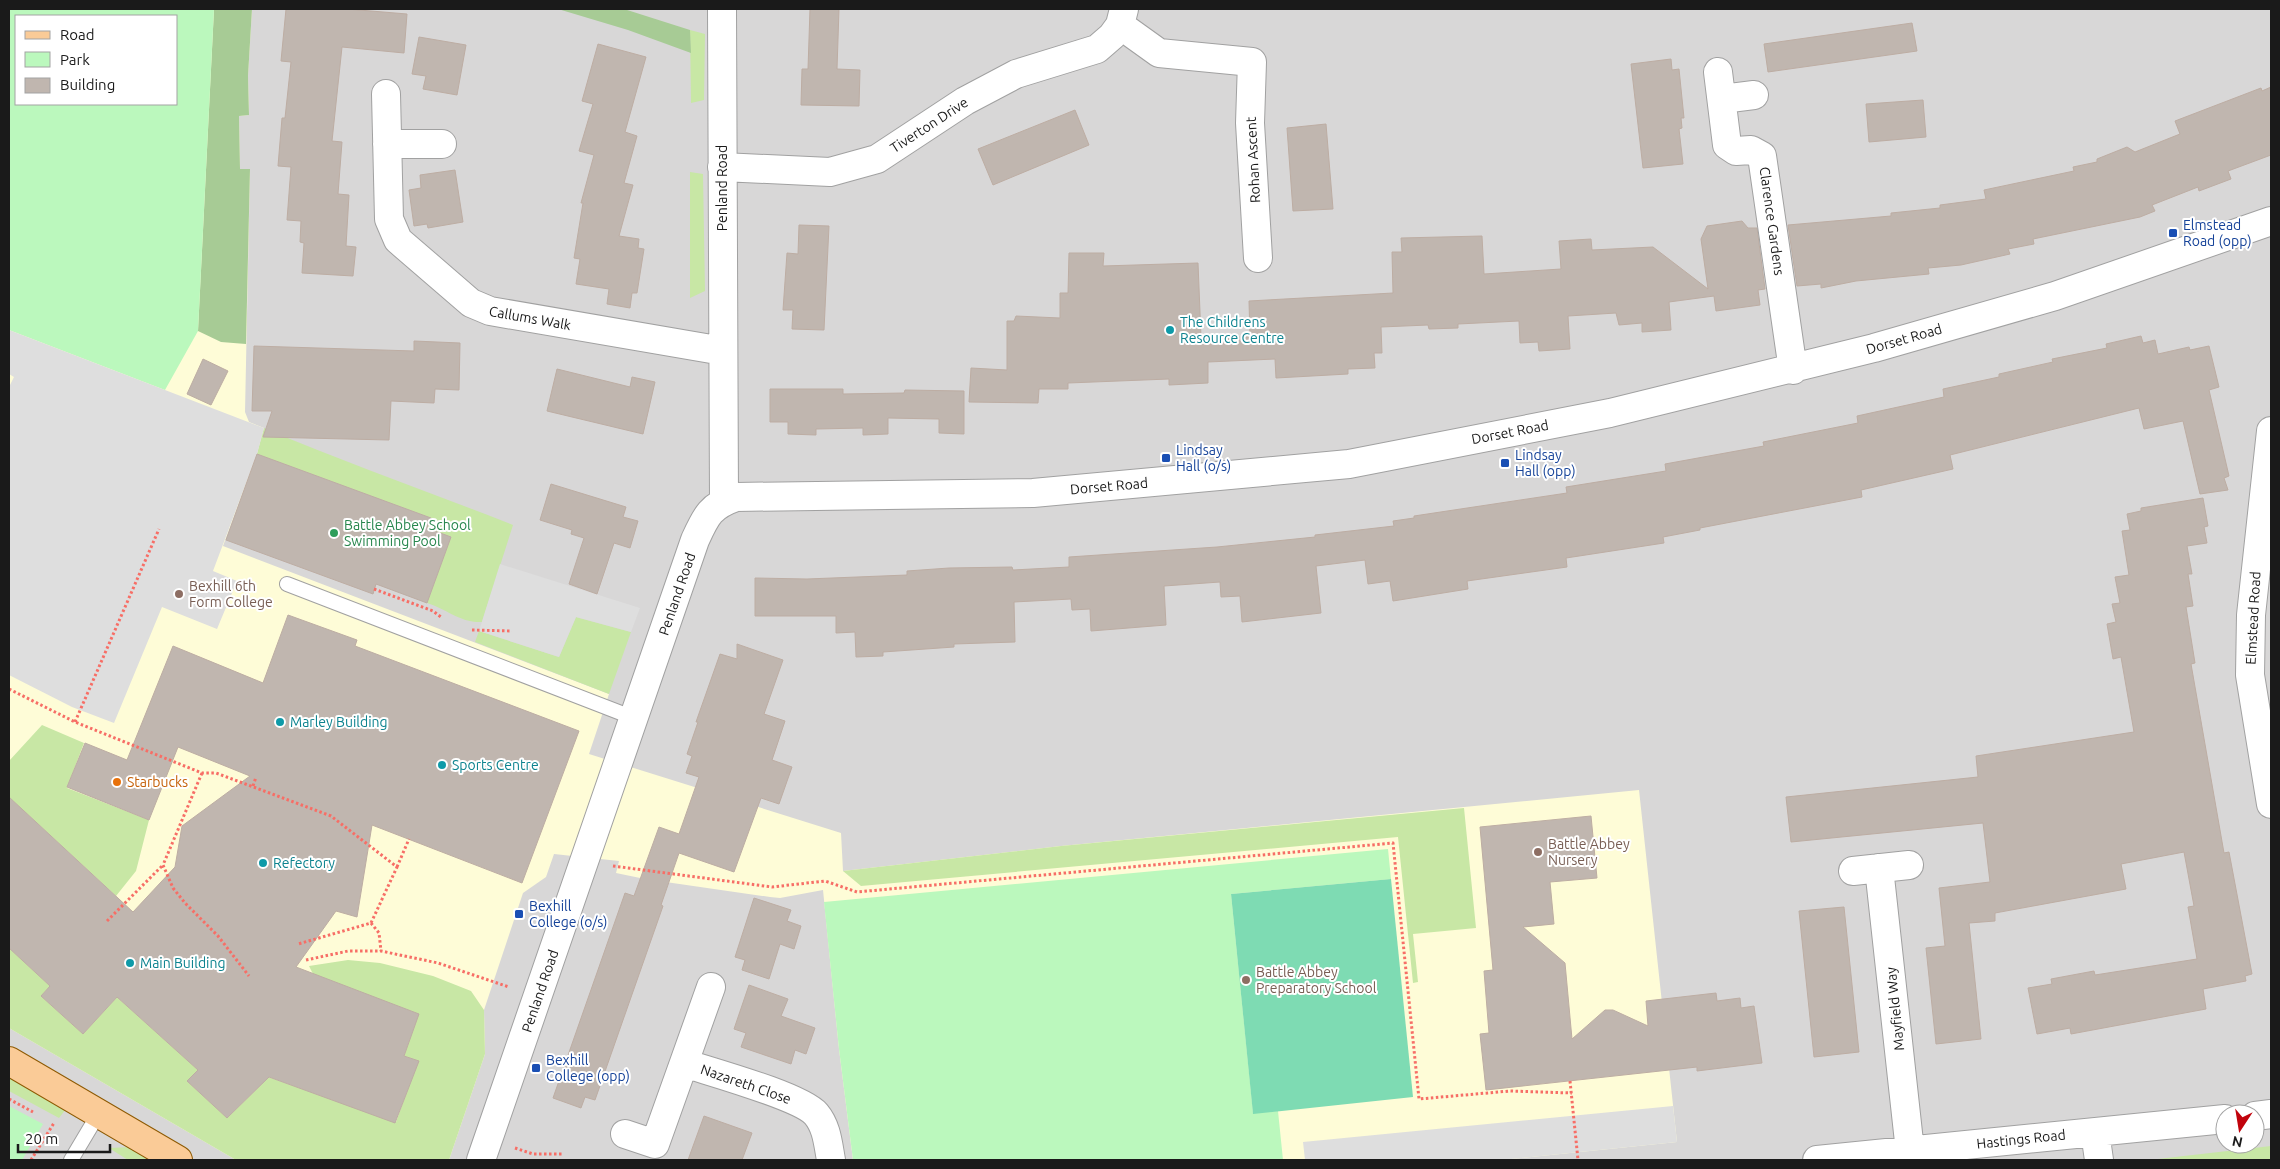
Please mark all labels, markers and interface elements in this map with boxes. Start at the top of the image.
legend [15,15,178,105]
text: Road [60,26,95,43]
text: Park [60,51,90,68]
text: Building [60,76,115,93]
street label: Tiverton Drive [887,94,971,156]
street label: Rohan Ascent [1243,116,1263,204]
street label: Penland Road [714,145,730,231]
street label: Clarence Gardens [1756,166,1788,276]
place label: Elmstead Road (opp) [2183,217,2252,249]
marker: Elmstead Road (opp) [2167,227,2179,239]
street label: Callums Walk [488,303,572,333]
place label: The Childrens Resource Centre [1180,314,1284,346]
street label: Dorset Road [1864,321,1944,357]
marker: The Childrens Resource Centre [1164,324,1176,336]
street label: Dorset Road [1470,417,1550,447]
place label: Lindsay Hall (o/s) [1176,442,1231,474]
place label: Lindsay Hall (opp) [1515,447,1576,479]
marker: Lindsay Hall (o/s) [1160,452,1172,464]
marker: Lindsay Hall (opp) [1499,457,1511,469]
street label: Dorset Road [1069,475,1149,497]
place label: Battle Abbey School Swimming Pool [344,517,471,549]
marker: Battle Abbey School Swimming Pool [328,527,340,539]
street label: Penland Road [655,551,699,637]
street label: Elmstead Road [2243,571,2263,665]
place label: Bexhill 6th Form College [189,578,273,610]
marker: Bexhill 6th Form College [173,588,185,600]
place label: Marley Building [290,714,388,730]
marker: Marley Building [274,716,286,728]
place label: Sports Centre [452,757,539,773]
marker: Sports Centre [436,759,448,771]
place label: Starbucks [127,774,188,790]
marker: Starbucks [111,776,123,788]
place label: Battle Abbey Nursery [1548,836,1630,868]
marker: Battle Abbey Nursery [1532,846,1544,858]
place label: Refectory [273,855,335,871]
marker: Refectory [257,857,269,869]
place label: Bexhill College (o/s) [529,898,608,930]
marker: Bexhill College (o/s) [513,908,525,920]
street label: Penland Road [518,948,562,1034]
place label: Main Building [140,955,226,971]
marker: Main Building [124,957,136,969]
place label: Battle Abbey Preparatory School [1256,964,1377,996]
street label: Mayfield Way [1883,966,1907,1052]
marker: Battle Abbey Preparatory School [1240,974,1252,986]
place label: Bexhill College (opp) [546,1052,630,1084]
street label: Nazareth Close [699,1061,793,1107]
marker: Bexhill College (opp) [530,1062,542,1074]
north arrow [2215,1104,2265,1154]
scale bar [18,1122,110,1154]
street label: Hastings Road [1976,1126,2066,1152]
text: 20 m [25,1130,58,1147]
text: N [2231,1133,2244,1151]

